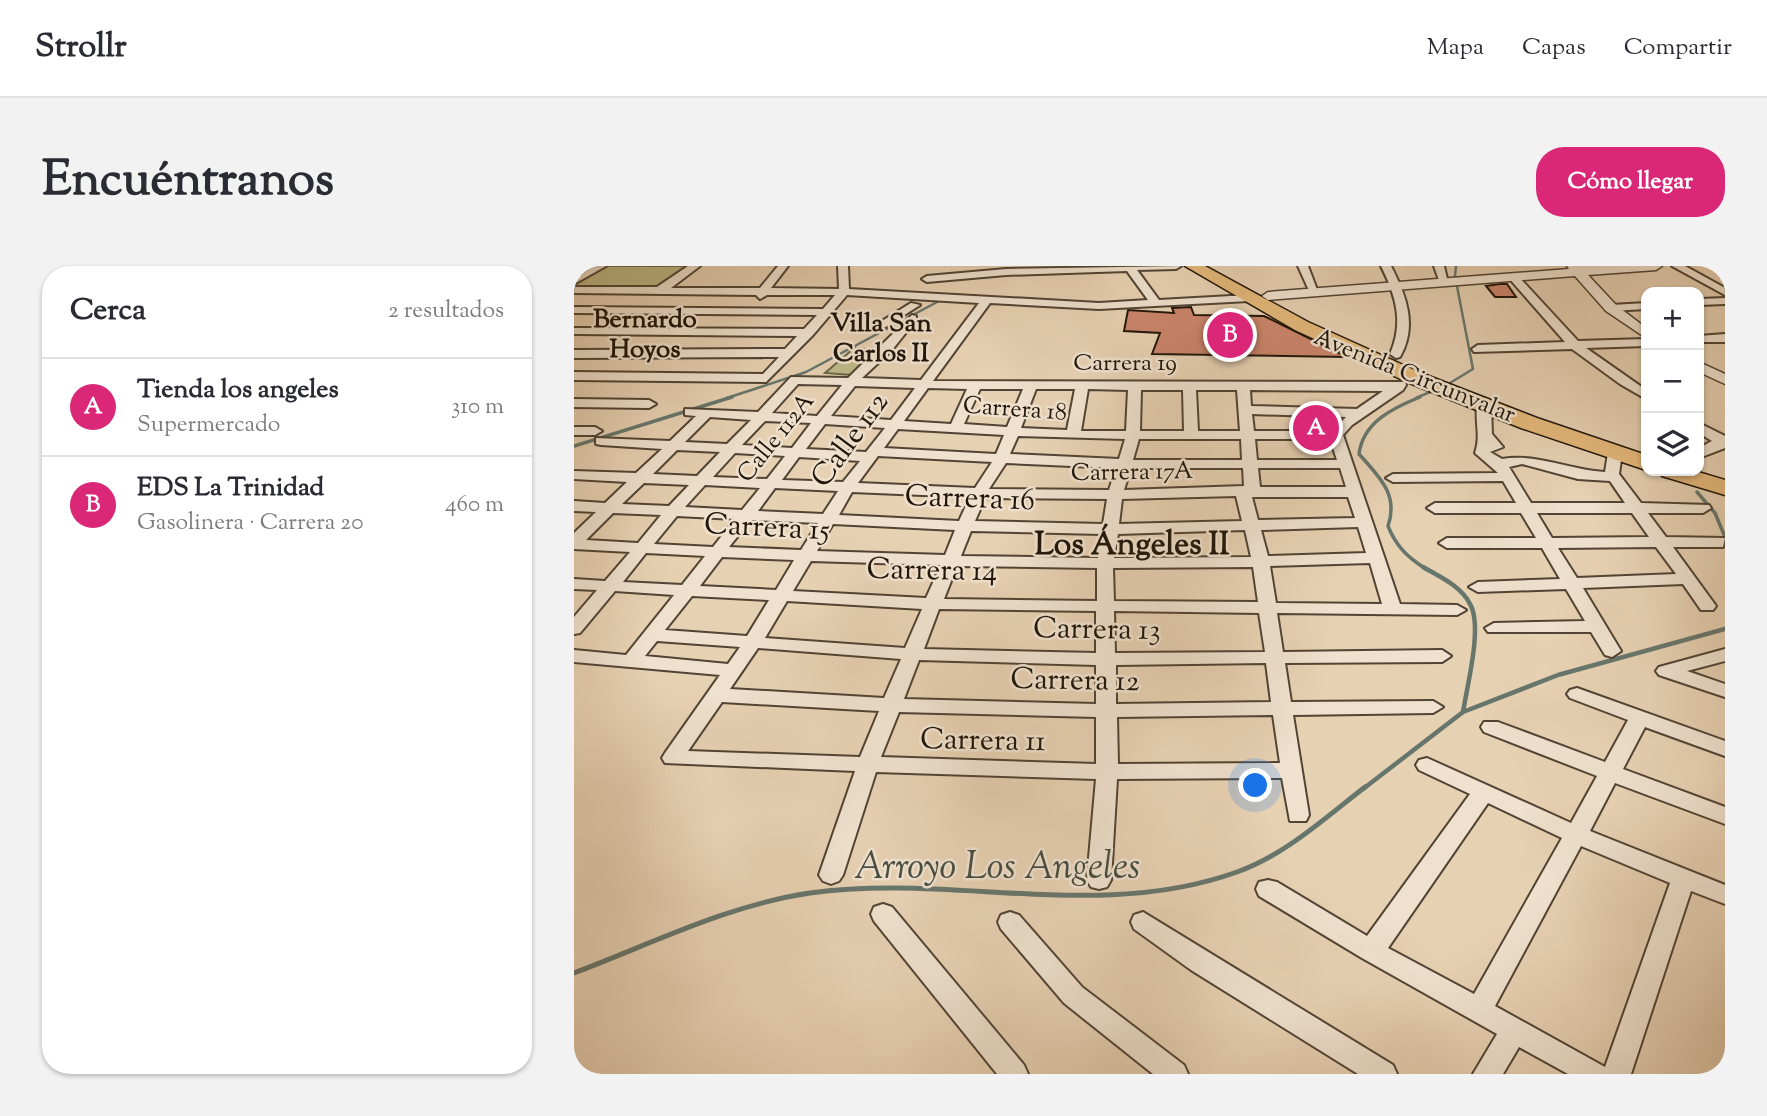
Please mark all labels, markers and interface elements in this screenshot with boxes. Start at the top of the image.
text: Strollr [35,24,127,72]
text: Mapa [1427,31,1484,65]
text: Capas [1522,31,1586,65]
text: Compartir [1624,31,1732,65]
text: Encuéntranos [42,147,334,217]
button: Cómo llegar [1536,147,1725,217]
map controls [1641,287,1704,476]
button: + [1641,287,1704,350]
text: Cerca [70,290,146,333]
text: 2 resultados [388,295,504,328]
district label: Bernardo Hoyos [593,302,697,369]
district label: Villa San Carlos II [830,306,932,373]
pin: B [1207,309,1253,361]
street label: Avenida Circunvalar [1310,321,1520,429]
street label: Carrera 19 [1073,347,1177,381]
button: − [1641,350,1704,413]
text: Tienda los angeles [137,372,339,409]
street label: Calle 112 [802,384,900,497]
street label: Calle 112A [730,386,824,490]
street label: Carrera 18 [962,389,1068,431]
text: A [84,391,102,424]
text: 310 m [451,391,504,424]
pin: A [1293,402,1339,454]
text: Supermercado [137,409,280,442]
button: layers [1641,413,1704,476]
street label: Carrera 17A [1071,455,1194,491]
text: EDS La Trinidad [137,470,324,507]
street label: Carrera 16 [904,476,1036,523]
text: B [86,489,100,522]
text: 460 m [445,489,504,522]
street label: Carrera 15 [703,504,831,553]
text: Gasolinera · Carrera 20 [137,507,363,540]
district label: Los Ángeles II [1035,523,1230,569]
street label: Carrera 14 [866,549,998,594]
street label: Carrera 13 [1033,608,1161,653]
street label: Carrera 12 [1010,659,1140,704]
street label: Carrera 11 [920,719,1046,764]
your location [1238,768,1272,802]
water label: Arroyo Los Angeles [854,842,1140,896]

